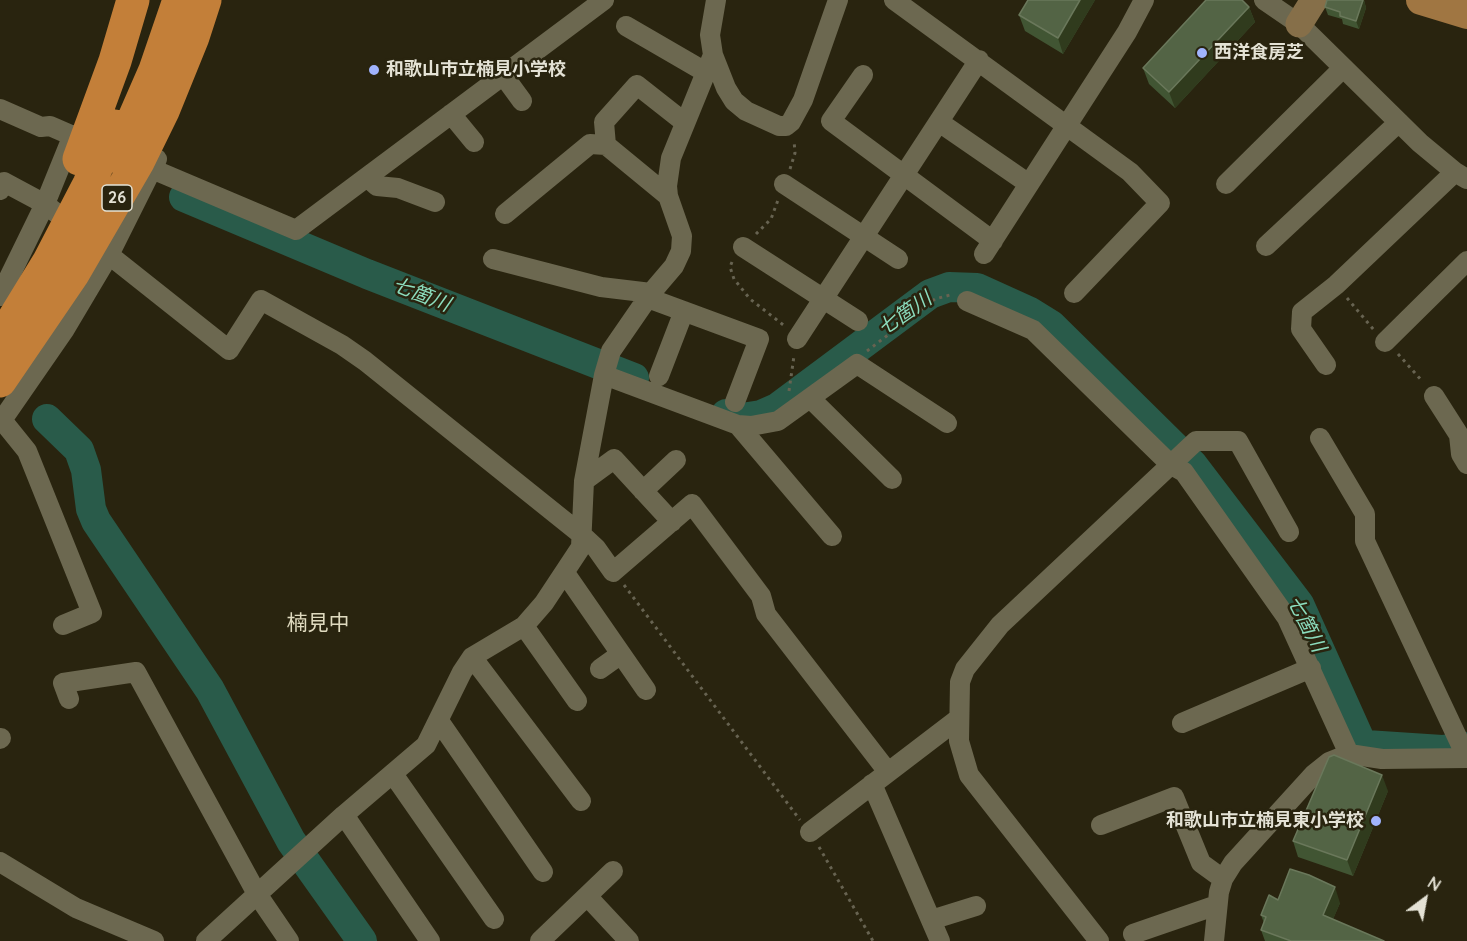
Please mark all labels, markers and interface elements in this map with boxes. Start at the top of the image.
place label: 西洋食房芝 [1214,42,1304,64]
marker: 西洋食房芝 [1195,46,1209,60]
place label: 和歌山市立楠見小学校 [386,59,566,81]
marker: 和歌山市立楠見小学校 [367,63,381,77]
road number: 26 [102,185,132,211]
water label: 七箇川 [389,273,453,317]
water label: 七箇川 [874,287,936,341]
water label: 七箇川 [1282,592,1330,656]
district label: 楠見中 [287,611,349,637]
place label: 和歌山市立楠見東小学校 [1166,810,1364,832]
marker: 和歌山市立楠見東小学校 [1369,814,1383,828]
north arrow [1395,869,1455,929]
text: N [1424,872,1445,895]

